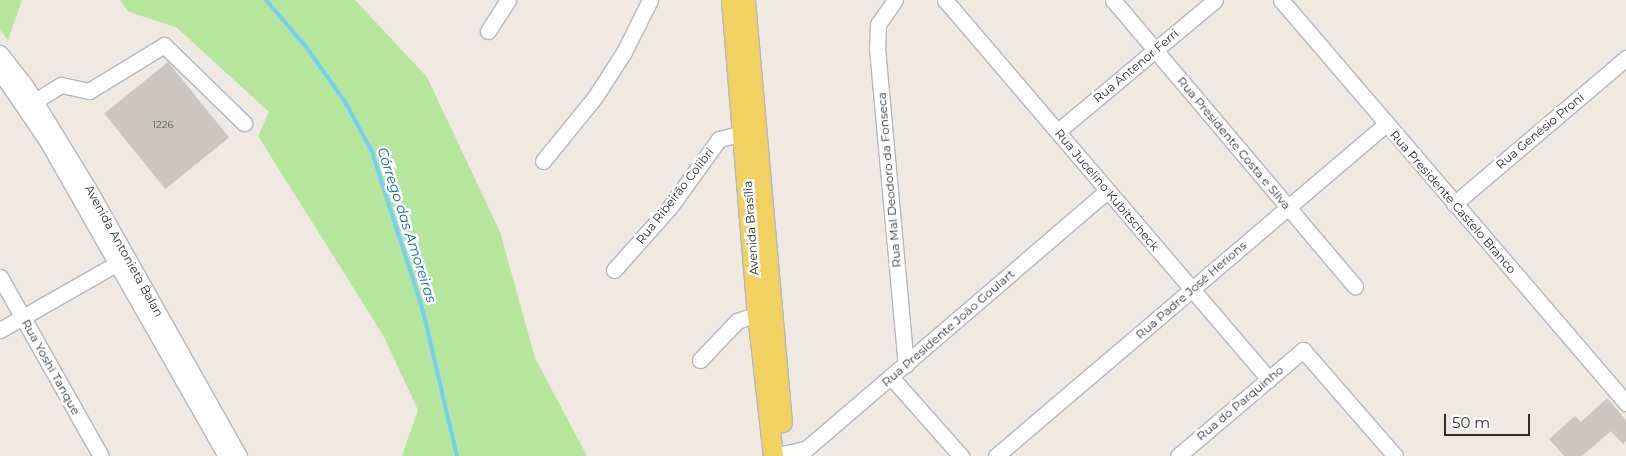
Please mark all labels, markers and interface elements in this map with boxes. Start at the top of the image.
street label: Rua Antenor Ferri [1091,26,1181,106]
street label: Rua Presidente Costa e Silva [1174,74,1294,212]
street label: Rua Genésio Proni [1493,90,1587,172]
street label: Rua Mal Deodoro da Fonseca [874,92,904,268]
house number: 1226 [152,119,174,131]
street label: Rua Jucelino Kubitscheck [1052,126,1162,254]
street label: Rua Presidente Castelo Branco [1387,128,1519,276]
water label: Córrego das Amoreiras [374,145,440,305]
street label: Rua Ribeirão Colibri [633,145,717,247]
street label: Avenida Brasília [741,180,761,276]
street label: Avenida Antonieta Balan [82,183,166,319]
street label: Rua Padre José Herions [1133,238,1249,342]
street label: Rua Presidente João Goulart [879,266,1017,390]
street label: Rua Yoshi Tanque [19,317,83,417]
street label: Rua do Parquinho [1194,362,1286,444]
scale bar [1446,404,1532,436]
text: 50 m [1452,413,1490,432]

